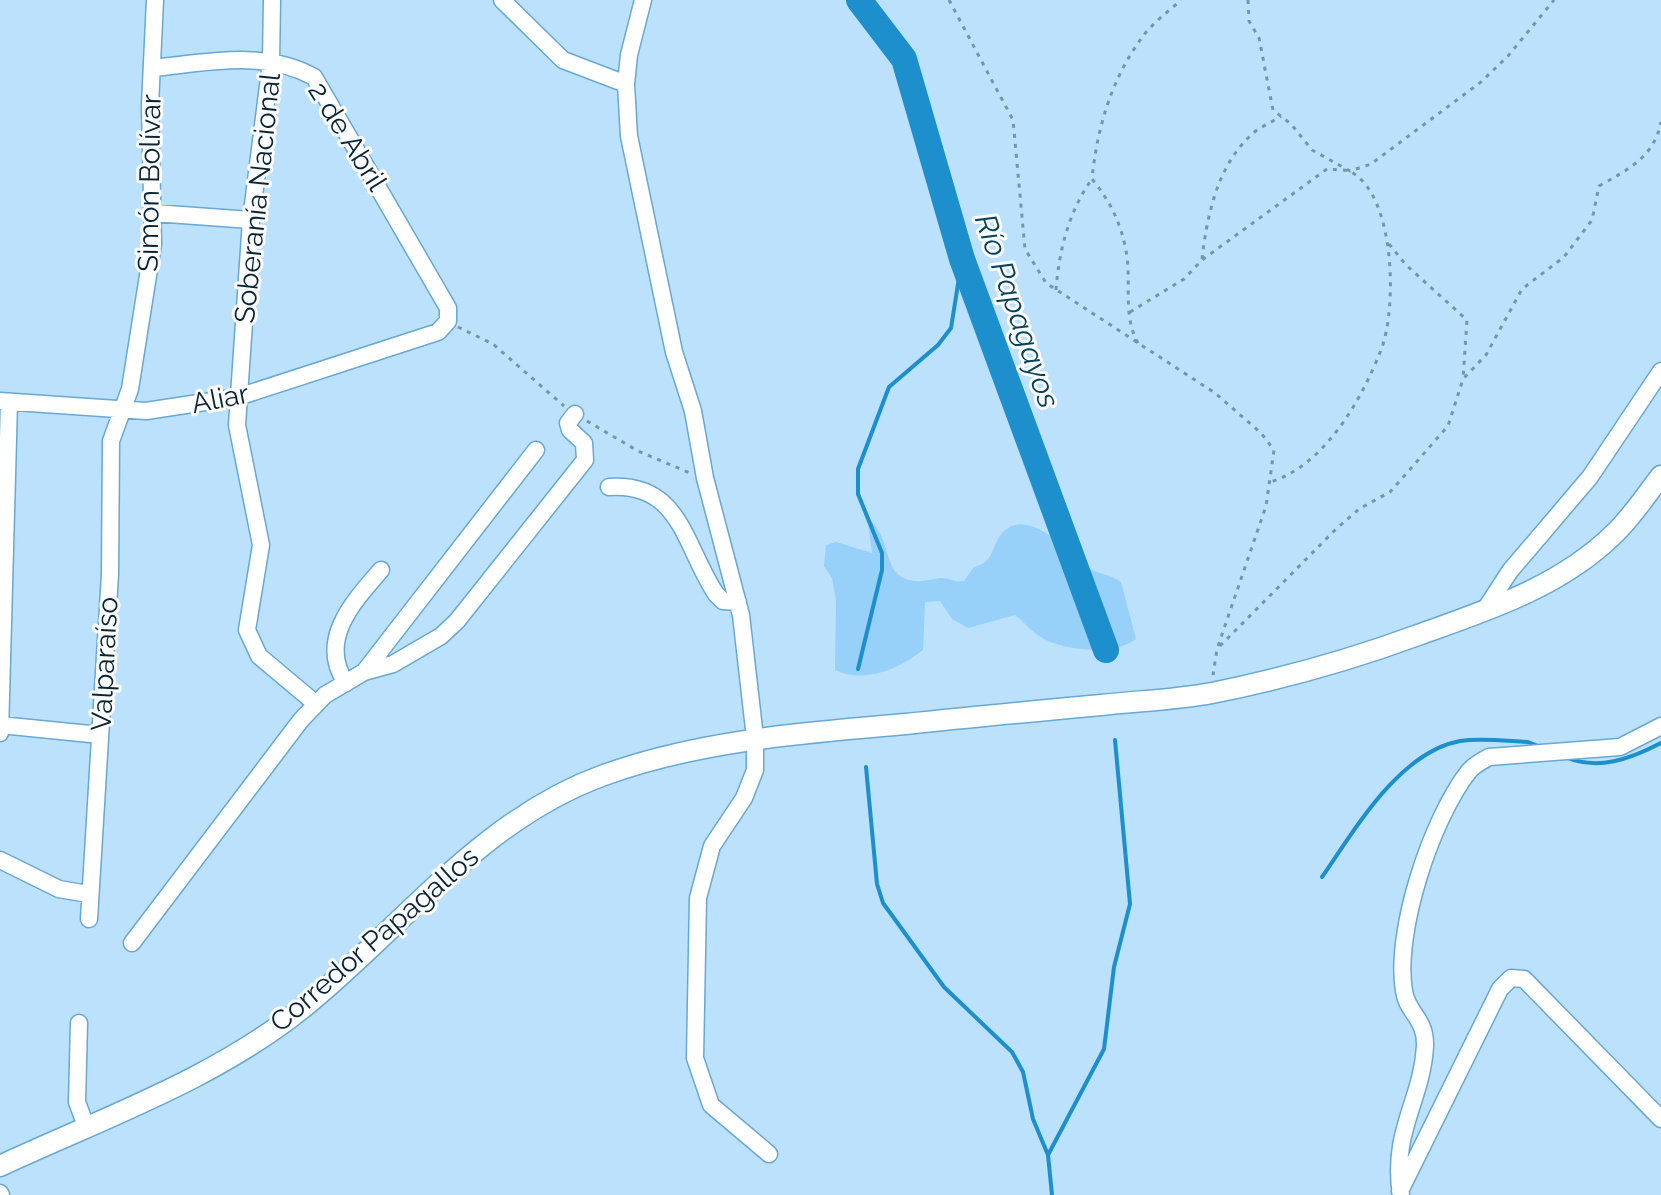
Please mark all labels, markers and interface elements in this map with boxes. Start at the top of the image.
street label: Soberanía Nacional [228,71,287,325]
street label: 2 de Abril [301,76,394,197]
street label: Simón Bolívar [131,94,168,272]
water label: Río Papagayos [968,209,1067,412]
street label: Aliar [189,377,252,420]
street label: Valparaíso [85,596,124,732]
street label: Corredor Papagallos [264,840,485,1039]

